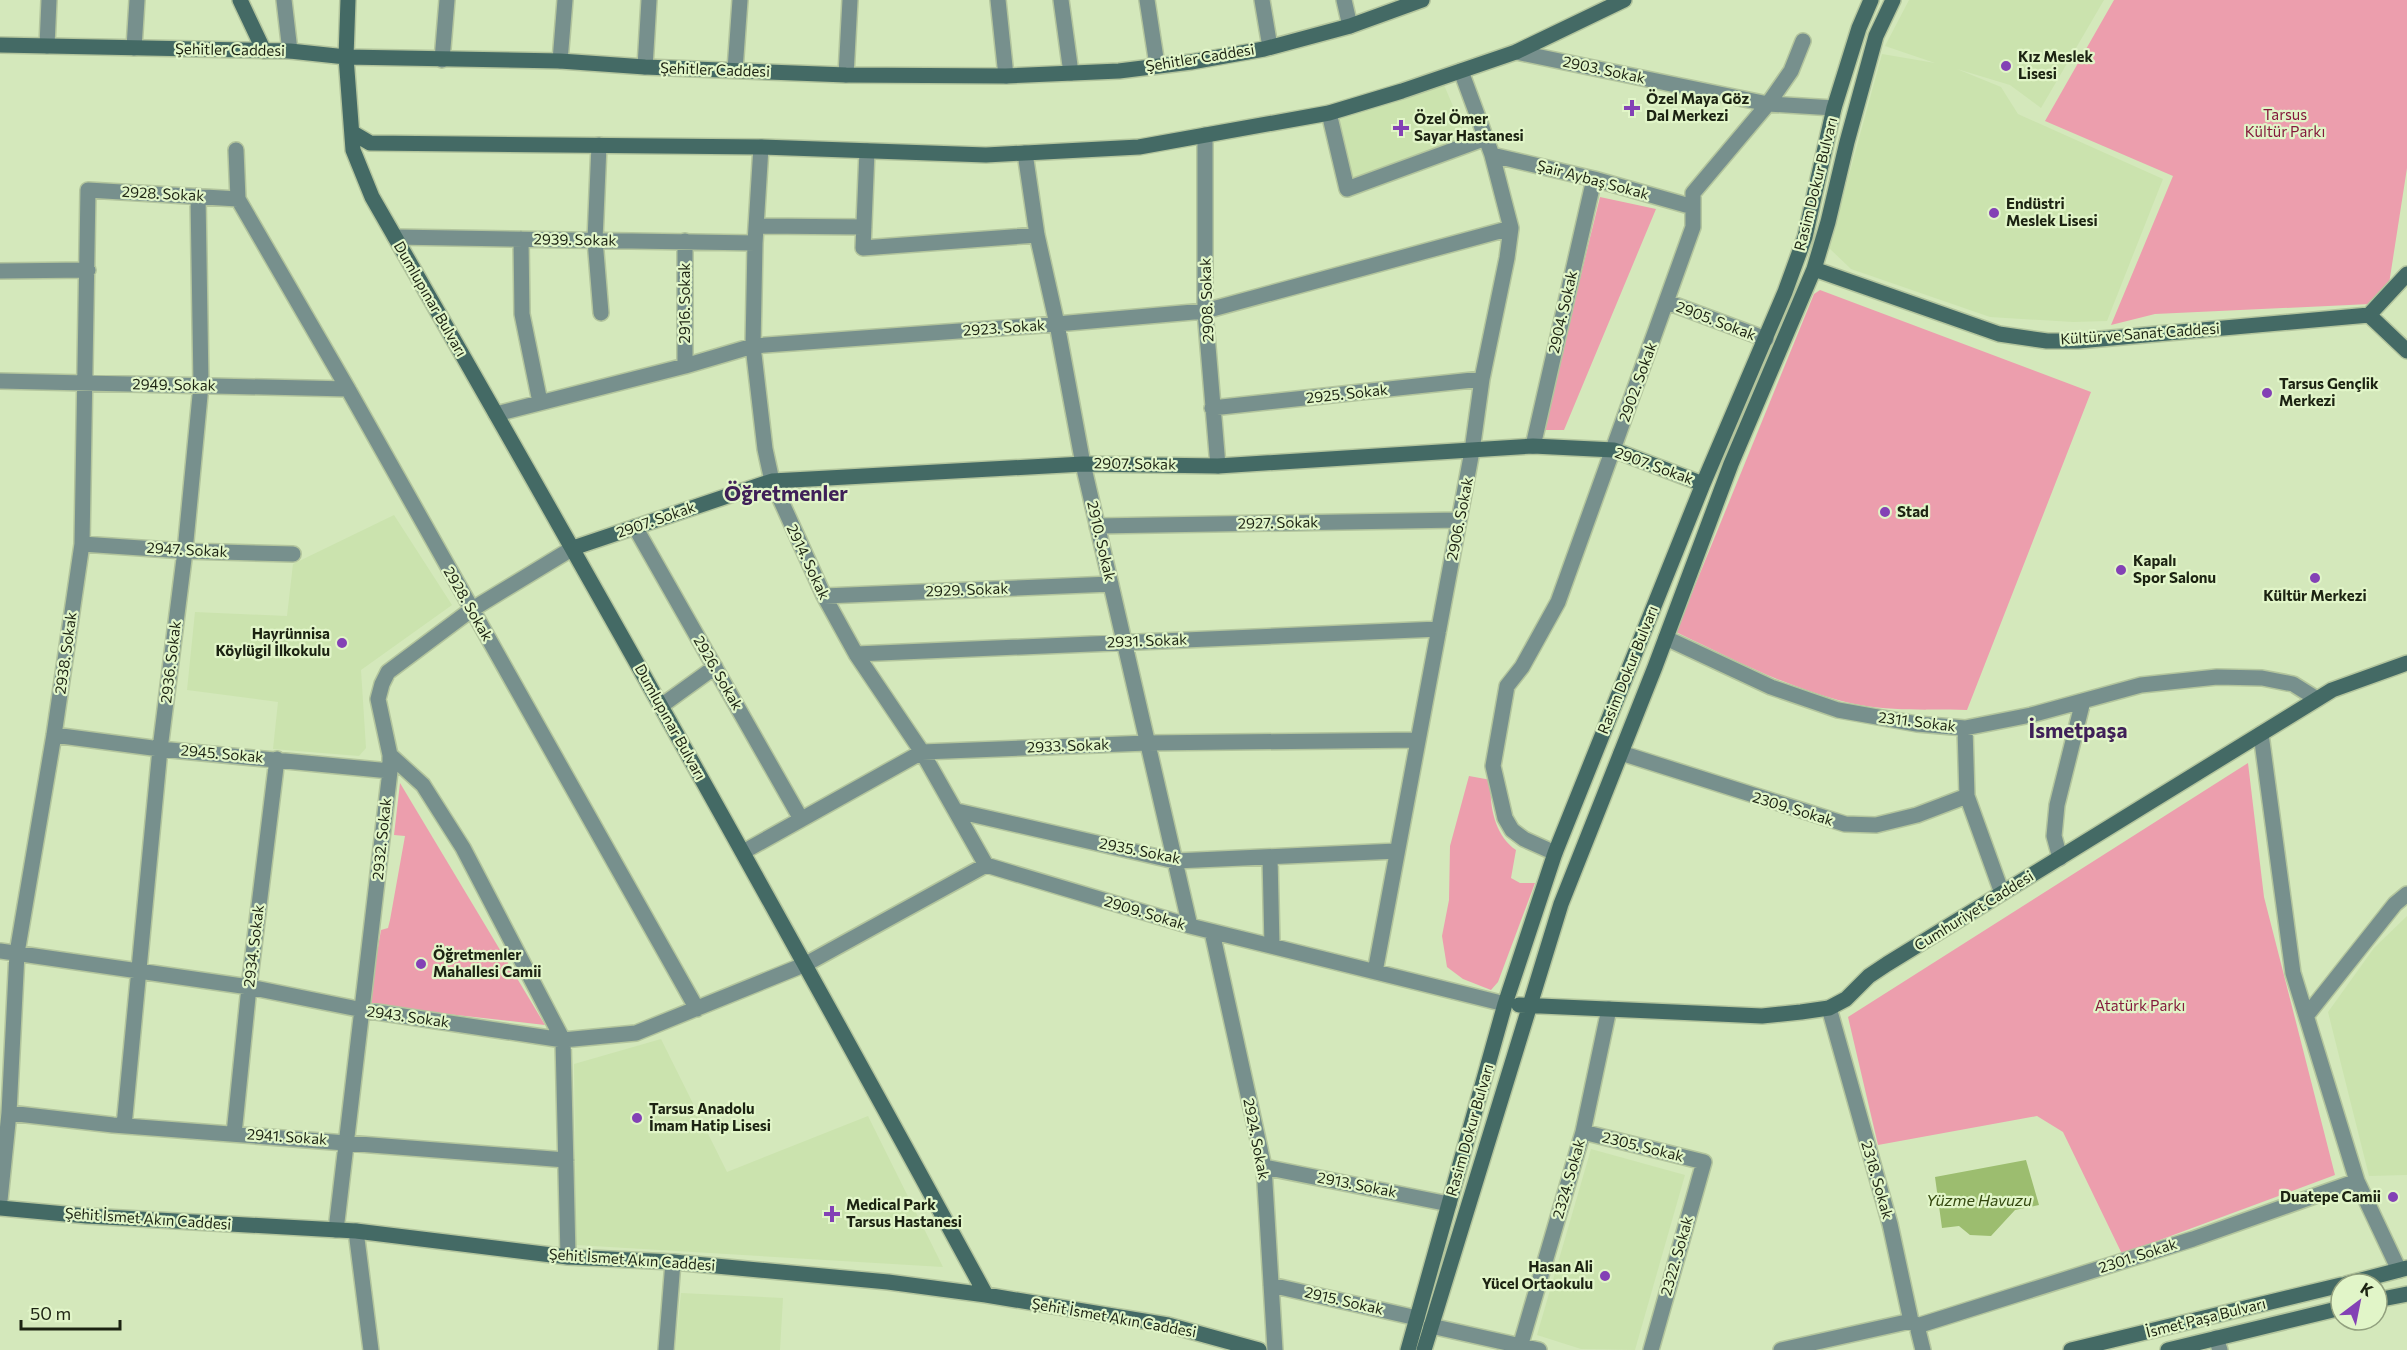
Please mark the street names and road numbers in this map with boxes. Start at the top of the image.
street label: Şehitler Caddesi [175,39,285,59]
street label: Şehitler Caddesi [1144,40,1256,75]
street label: 2903. Sokak [1561,52,1647,87]
street label: Şehitler Caddesi [660,58,770,80]
street label: Rasim Dokur Bulvarı [1790,115,1840,252]
street label: Şair Aybaş Sokak [1535,155,1651,203]
street label: 2928. Sokak [121,182,205,204]
street label: 2939. Sokak [533,229,617,249]
street label: Dumlupınar Bulvarı [391,238,471,359]
street label: 2908. Sokak [1196,258,1216,342]
street label: 2916. Sokak [675,263,693,343]
street label: 2904. Sokak [1544,269,1580,355]
street label: 2905. Sokak [1674,297,1759,343]
street label: 2923. Sokak [962,315,1046,339]
street label: Kültür ve Sanat Caddesi [2060,318,2220,348]
street label: 2902. Sokak [1614,339,1660,424]
street label: 2949. Sokak [132,374,216,394]
street label: 2925. Sokak [1305,380,1389,406]
street label: 2907. Sokak [1613,443,1696,488]
street label: 2907. Sokak [1094,453,1176,473]
street label: 2906. Sokak [1442,476,1476,562]
street label: 2907. Sokak [614,497,698,541]
street label: 2910. Sokak [1084,499,1120,583]
street label: 2927. Sokak [1237,512,1319,532]
street label: 2914. Sokak [784,521,834,602]
street label: 2947. Sokak [146,538,228,560]
street label: 2928. Sokak [440,563,497,644]
street label: 2929. Sokak [925,579,1009,599]
street label: Rasim Dokur Bulvarı [1593,603,1661,737]
street label: 2938. Sokak [50,610,80,695]
street label: 2936. Sokak [156,620,184,704]
street label: 2931. Sokak [1106,630,1188,650]
street label: 2926. Sokak [690,632,747,713]
street label: Dumlupınar Bulvarı [632,660,710,783]
street label: 2311. Sokak [1877,707,1957,735]
street label: 2933. Sokak [1026,735,1109,755]
street label: 2945. Sokak [180,740,264,766]
street label: 2309. Sokak [1751,787,1836,829]
street label: 2932. Sokak [368,797,394,881]
street label: 2935. Sokak [1098,833,1182,867]
street label: Cumhuriyet Caddesi [1911,866,2036,954]
street label: 2909. Sokak [1102,891,1188,933]
street label: 2934. Sokak [239,904,267,988]
street label: 2943. Sokak [366,1001,450,1031]
street label: Rasim Dokur Bulvarı [1442,1061,1497,1198]
street label: 2924. Sokak [1240,1097,1274,1181]
street label: 2941. Sokak [246,1124,328,1148]
street label: 2305. Sokak [1601,1127,1686,1165]
street label: 2324. Sokak [1548,1137,1588,1221]
street label: 2318. Sokak [1858,1139,1898,1221]
street label: 2913. Sokak [1316,1168,1398,1201]
street label: Şehit İsmet Akın Caddesi [64,1203,232,1233]
street label: 2322. Sokak [1656,1214,1696,1297]
street label: 2301. Sokak [2096,1234,2179,1276]
street label: Şehit İsmet Akın Caddesi [548,1244,716,1274]
street label: 2915. Sokak [1303,1282,1385,1318]
street label: İsmet Paşa Bulvarı [2144,1293,2268,1341]
street label: Şehit İsmet Akın Caddesi [1030,1294,1198,1340]

